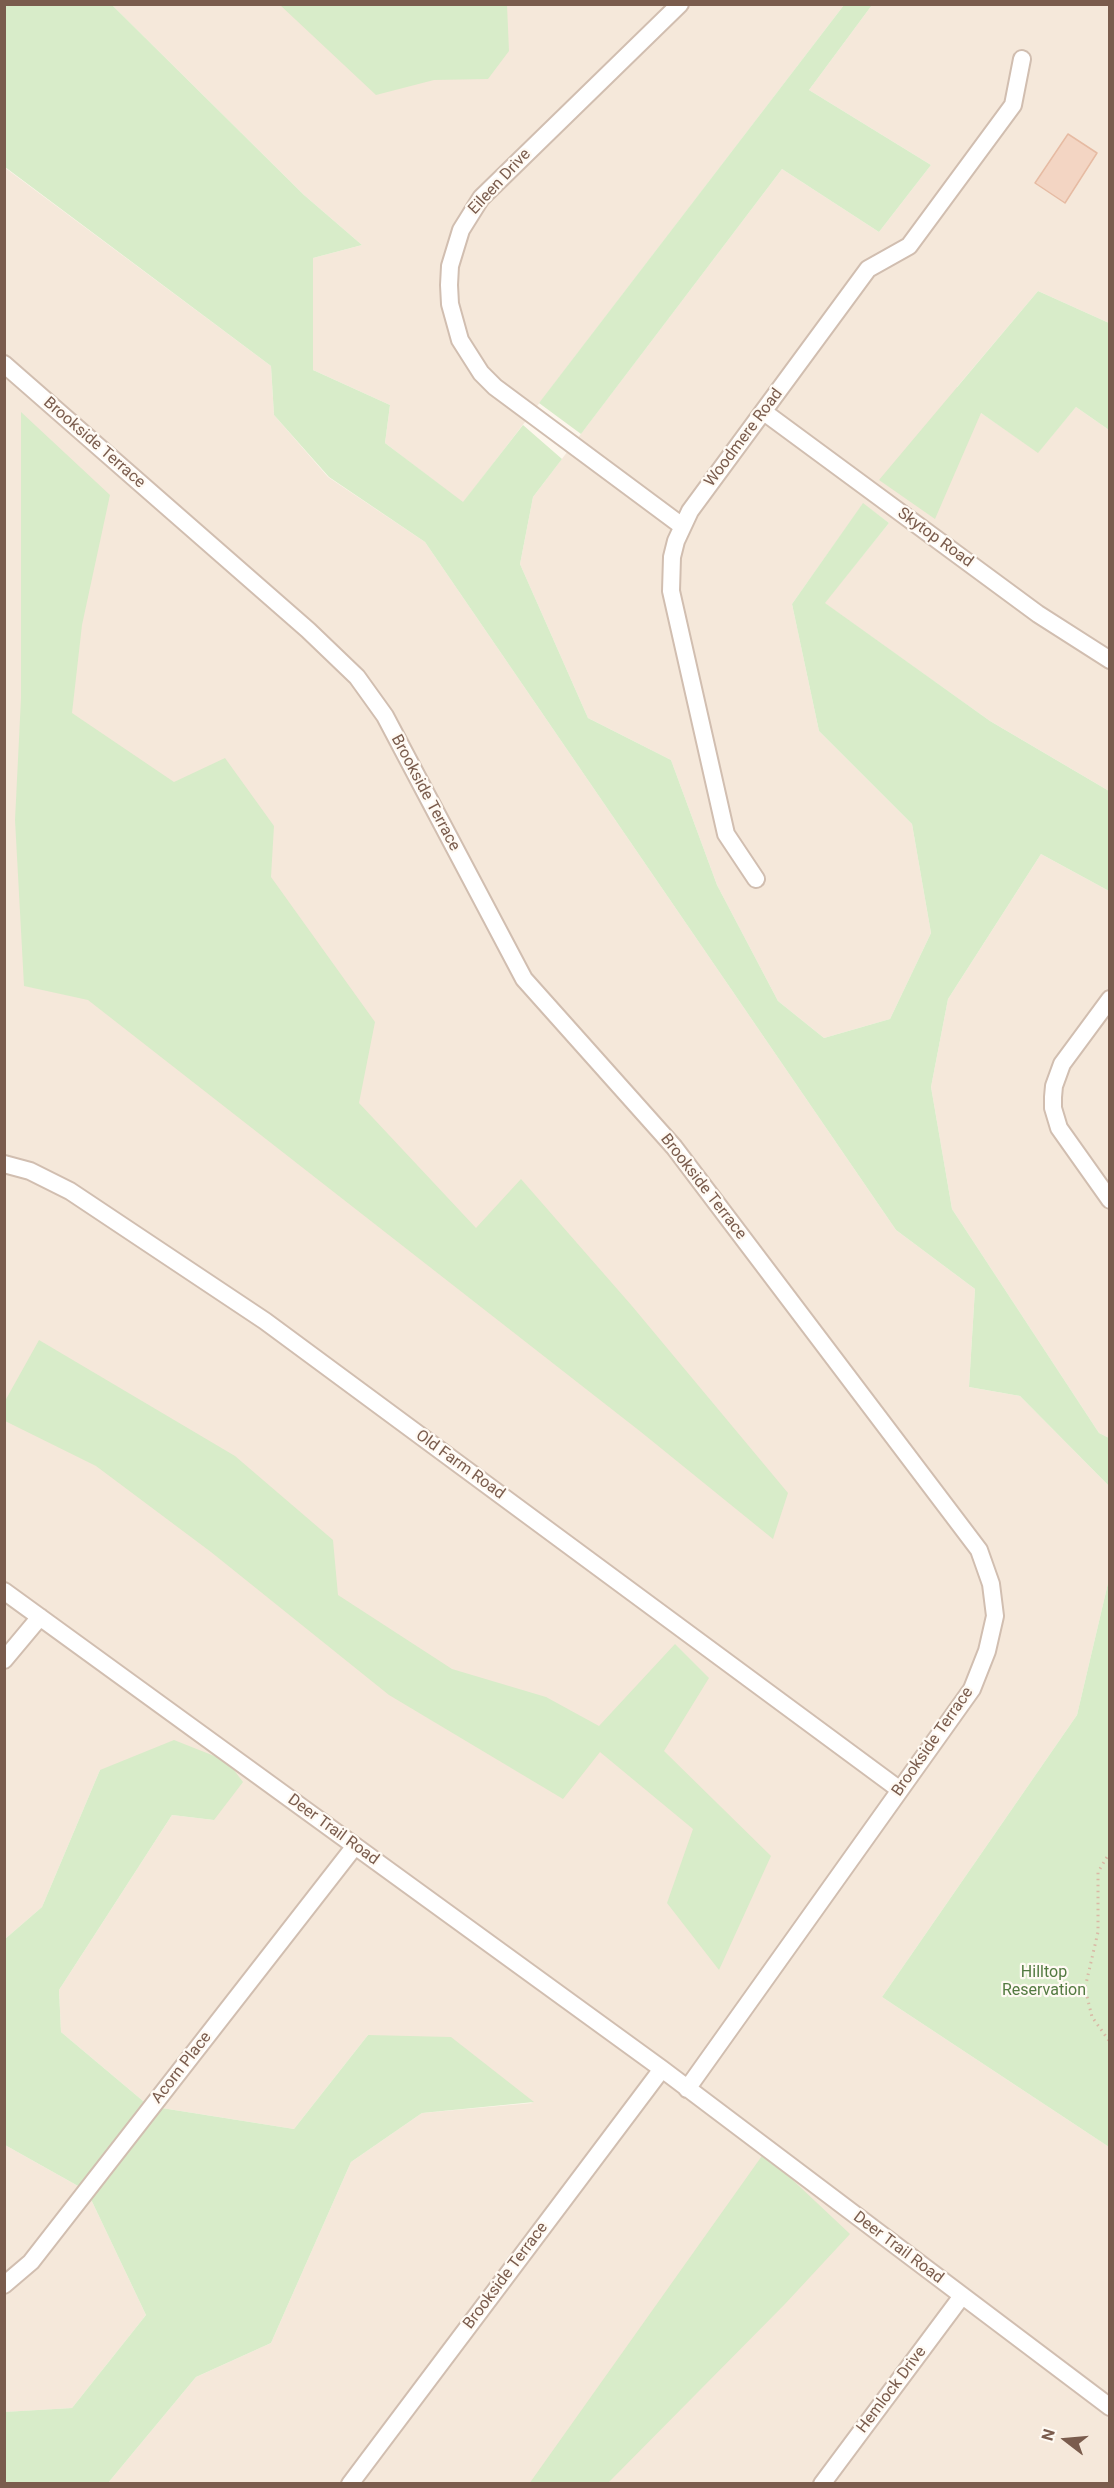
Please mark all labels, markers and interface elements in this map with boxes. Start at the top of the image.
street label: Eileen Drive [465,145,535,219]
street label: Woodmere Road [701,385,787,491]
street label: Brookside Terrace [39,394,149,492]
street label: Skytop Road [893,504,977,572]
street label: Brookside Terrace [386,732,464,854]
street label: Brookside Terrace [656,1130,750,1244]
street label: Old Farm Road [412,1426,508,1504]
street label: Brookside Terrace [888,1684,978,1800]
street label: Deer Trail Road [284,1790,382,1870]
park label: Hilltop Reservation [1002,1963,1086,2001]
street label: Acorn Place [148,2028,216,2108]
street label: Deer Trail Road [849,2208,947,2288]
street label: Brookside Terrace [460,2219,552,2333]
street label: Hemlock Drive [853,2343,931,2437]
north arrow [1036,2410,1096,2470]
text: N [1038,2427,1059,2443]

